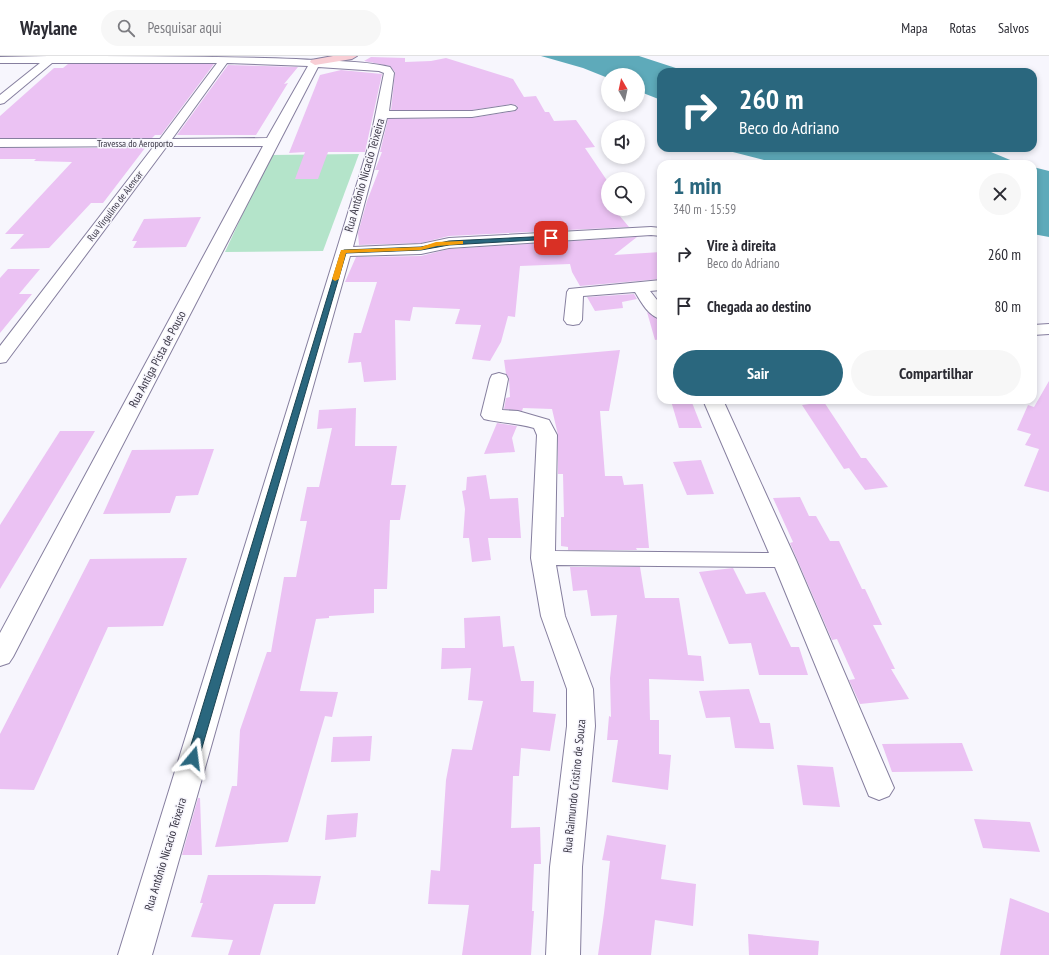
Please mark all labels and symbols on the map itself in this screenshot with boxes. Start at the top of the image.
north arrow [601,68,645,112]
street label: Rua Antônio Nicacio Teixeira [341,116,387,233]
street label: Travessa do Aeroporto [97,137,173,150]
street label: Rua Virgulino de Alencar [84,168,146,244]
pin [534,221,568,255]
street label: Rua Antiga Pista de Pouso [125,308,189,410]
street label: Rua Raimundo Cristino de Souza [560,718,588,854]
position arrow [172,737,214,779]
street label: Rua Antônio Nicacio Teixeira [141,795,189,912]

